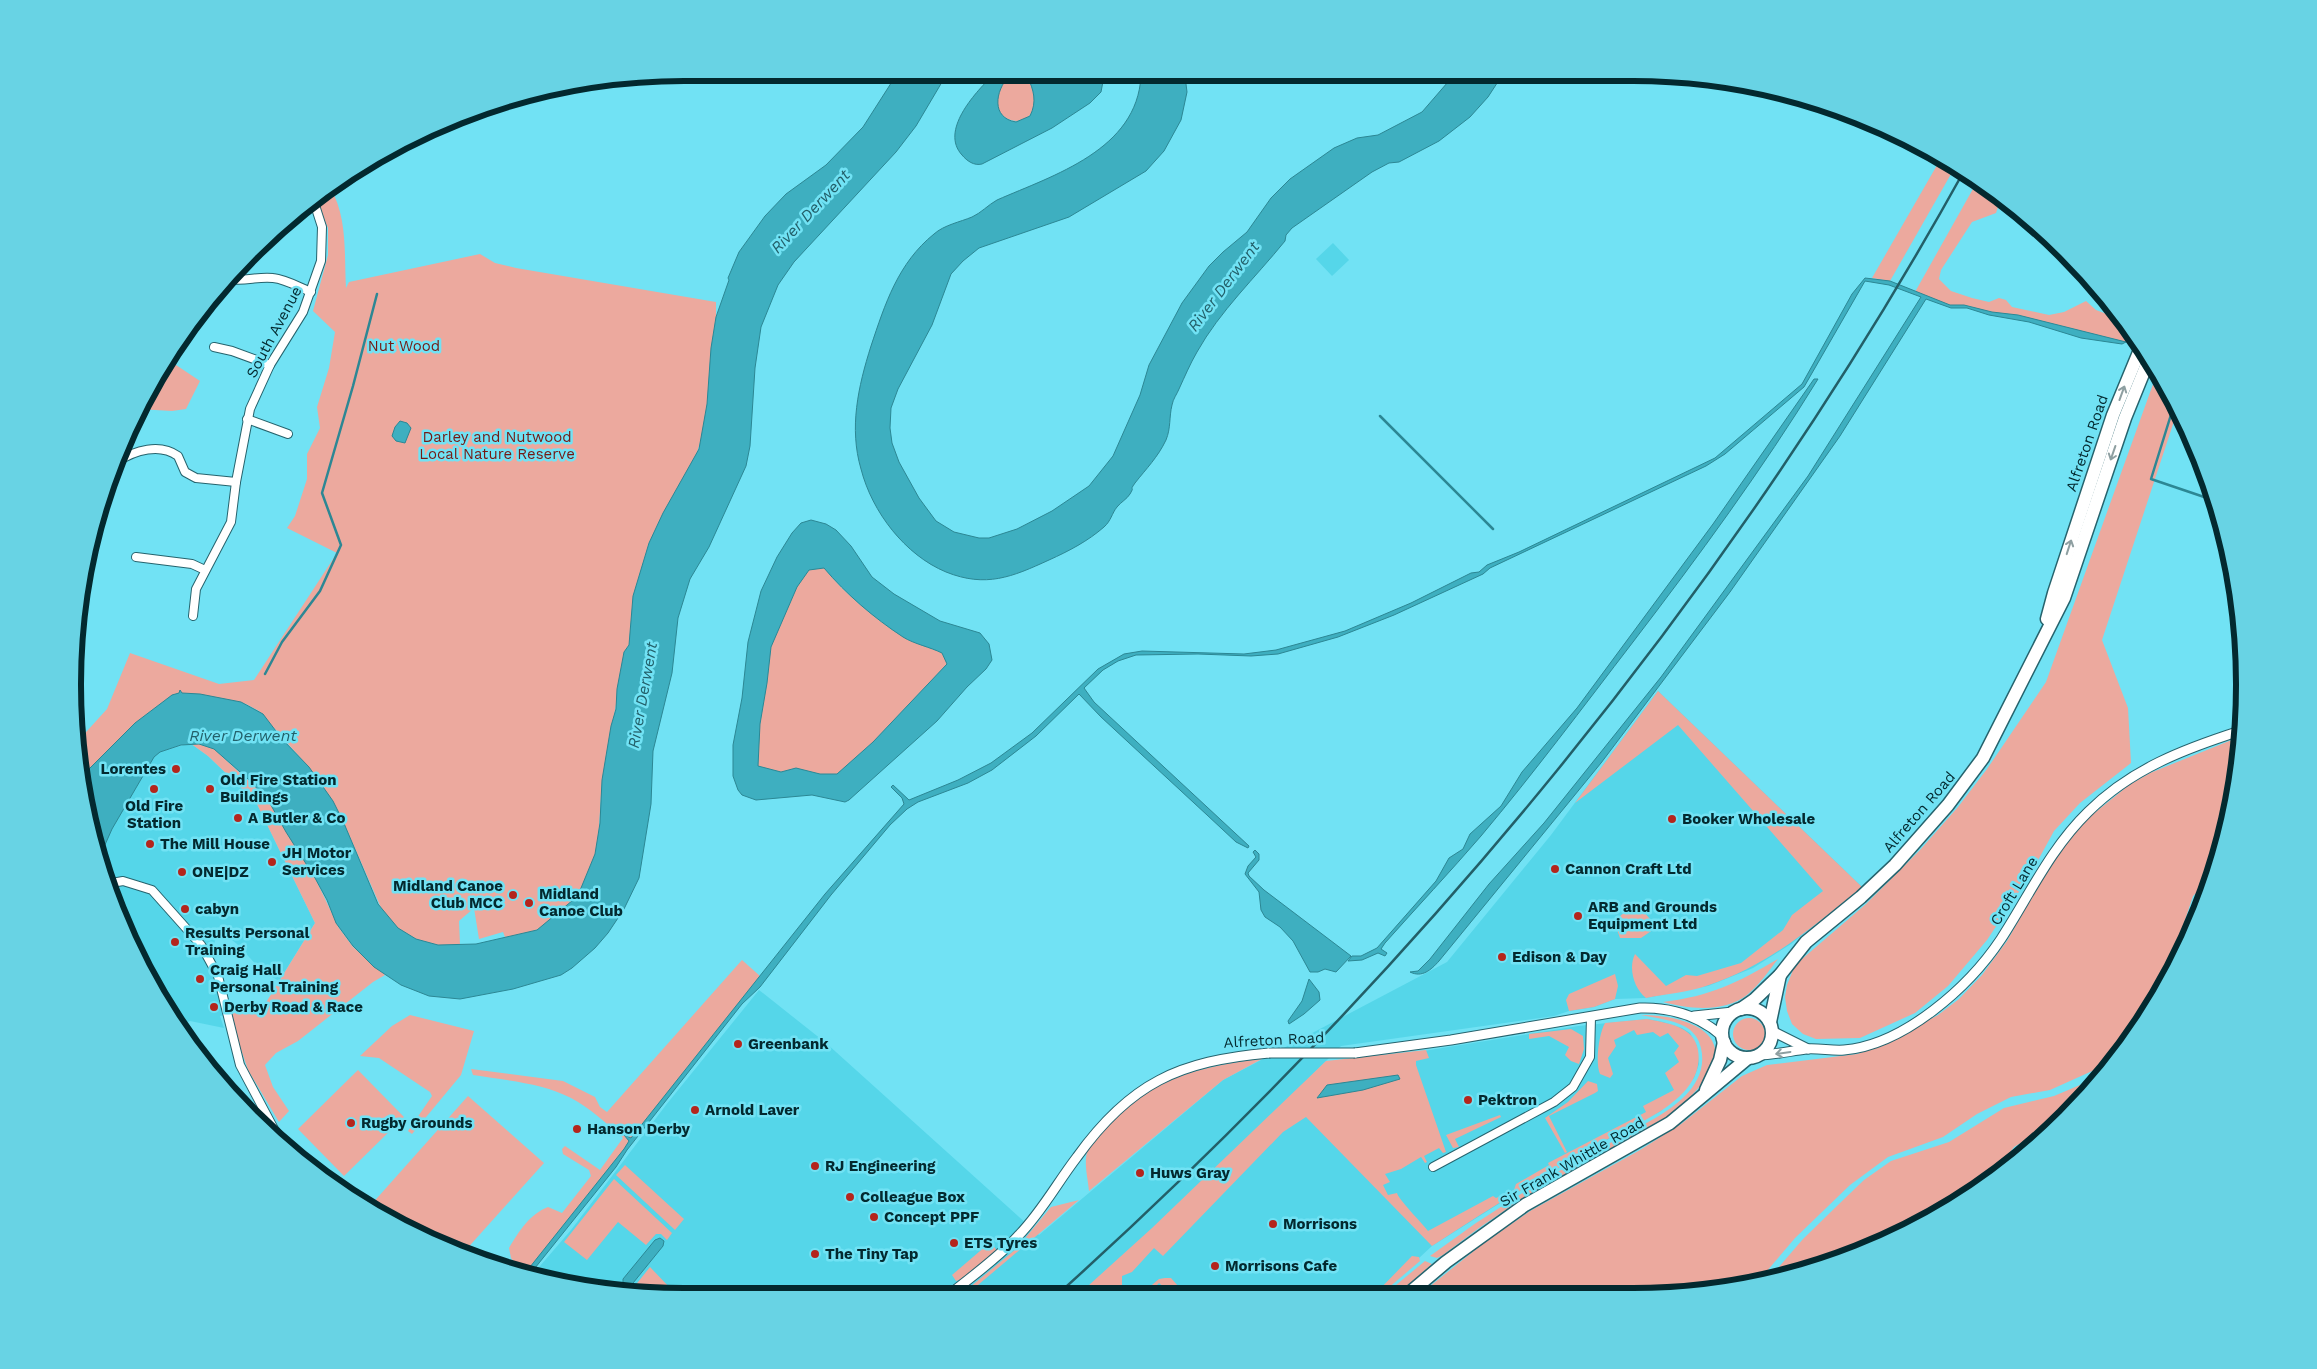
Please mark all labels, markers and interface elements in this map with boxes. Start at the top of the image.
water label: River Derwent [767,165,854,257]
water label: River Derwent [1183,237,1264,335]
street label: South Avenue [242,283,306,381]
park label: Nut Wood [368,337,440,355]
one-way arrow [2118,386,2127,401]
street label: Alfreton Road [2062,392,2112,494]
park label: Darley and Nutwood Local Nature Reserve [419,428,575,463]
one-way arrow [2108,445,2117,461]
one-way arrow [2065,539,2074,555]
water label: River Derwent [624,640,661,750]
water label: River Derwent [189,726,297,745]
place label: Lorentes [101,760,166,778]
marker: Lorentes [170,763,182,775]
street label: Alfreton Road [1879,768,1959,856]
place label: Old Fire Station Buildings [220,771,336,806]
marker: Old Fire Station [148,783,160,795]
marker: Old Fire Station Buildings [204,783,216,795]
place label: Old Fire Station [125,797,183,832]
place label: A Butler & Co [248,809,346,827]
place label: Booker Wholesale [1682,810,1815,828]
marker: A Butler & Co [232,812,244,824]
marker: Booker Wholesale [1666,813,1678,825]
place label: The Mill House [160,835,270,853]
marker: The Mill House [144,838,156,850]
place label: JH Motor Services [282,844,352,879]
street label: Croft Lane [1986,853,2042,929]
marker: JH Motor Services [266,856,278,868]
place label: Cannon Craft Ltd [1565,860,1692,878]
place label: ONE|DZ [192,863,249,881]
marker: Cannon Craft Ltd [1549,863,1561,875]
marker: ONE|DZ [176,866,188,878]
place label: Midland Canoe Club MCC [393,877,503,912]
place label: Midland Canoe Club [539,885,623,920]
marker: Midland Canoe Club MCC [507,889,519,901]
marker: Midland Canoe Club [523,897,535,909]
place label: ARB and Grounds Equipment Ltd [1588,898,1717,933]
place label: cabyn [195,900,239,918]
marker: cabyn [179,903,191,915]
marker: ARB and Grounds Equipment Ltd [1572,910,1584,922]
place label: Results Personal Training [185,924,309,959]
marker: Results Personal Training [169,936,181,948]
place label: Edison & Day [1512,948,1608,966]
marker: Edison & Day [1496,951,1508,963]
place label: Craig Hall Personal Training [210,961,339,996]
marker: Craig Hall Personal Training [194,973,206,985]
place label: Derby Road & Race [224,998,363,1016]
marker: Derby Road & Race [208,1001,220,1013]
street label: Alfreton Road [1223,1028,1325,1052]
place label: Greenbank [748,1035,829,1053]
marker: Greenbank [732,1038,744,1050]
one-way arrow [1775,1049,1791,1059]
place label: Pektron [1478,1091,1537,1109]
marker: Pektron [1462,1094,1474,1106]
place label: Arnold Laver [705,1101,800,1119]
marker: Arnold Laver [689,1104,701,1116]
street label: Sir Frank Whittle Road [1497,1113,1647,1211]
place label: Rugby Grounds [361,1114,473,1132]
marker: Rugby Grounds [345,1117,357,1129]
place label: Hanson Derby [587,1120,691,1138]
marker: Hanson Derby [571,1123,583,1135]
place label: RJ Engineering [825,1157,936,1175]
marker: RJ Engineering [809,1160,821,1172]
place label: Huws Gray [1150,1164,1231,1182]
marker: Huws Gray [1134,1167,1146,1179]
place label: Colleague Box [860,1188,965,1206]
marker: Colleague Box [844,1191,856,1203]
place label: Concept PPF [884,1208,979,1226]
marker: Concept PPF [868,1211,880,1223]
place label: Morrisons [1283,1215,1357,1233]
marker: Morrisons [1267,1218,1279,1230]
place label: ETS Tyres [964,1234,1037,1252]
marker: ETS Tyres [948,1237,960,1249]
place label: The Tiny Tap [825,1245,918,1263]
marker: The Tiny Tap [809,1248,821,1260]
place label: Morrisons Cafe [1225,1257,1337,1275]
marker: Morrisons Cafe [1209,1260,1221,1272]

